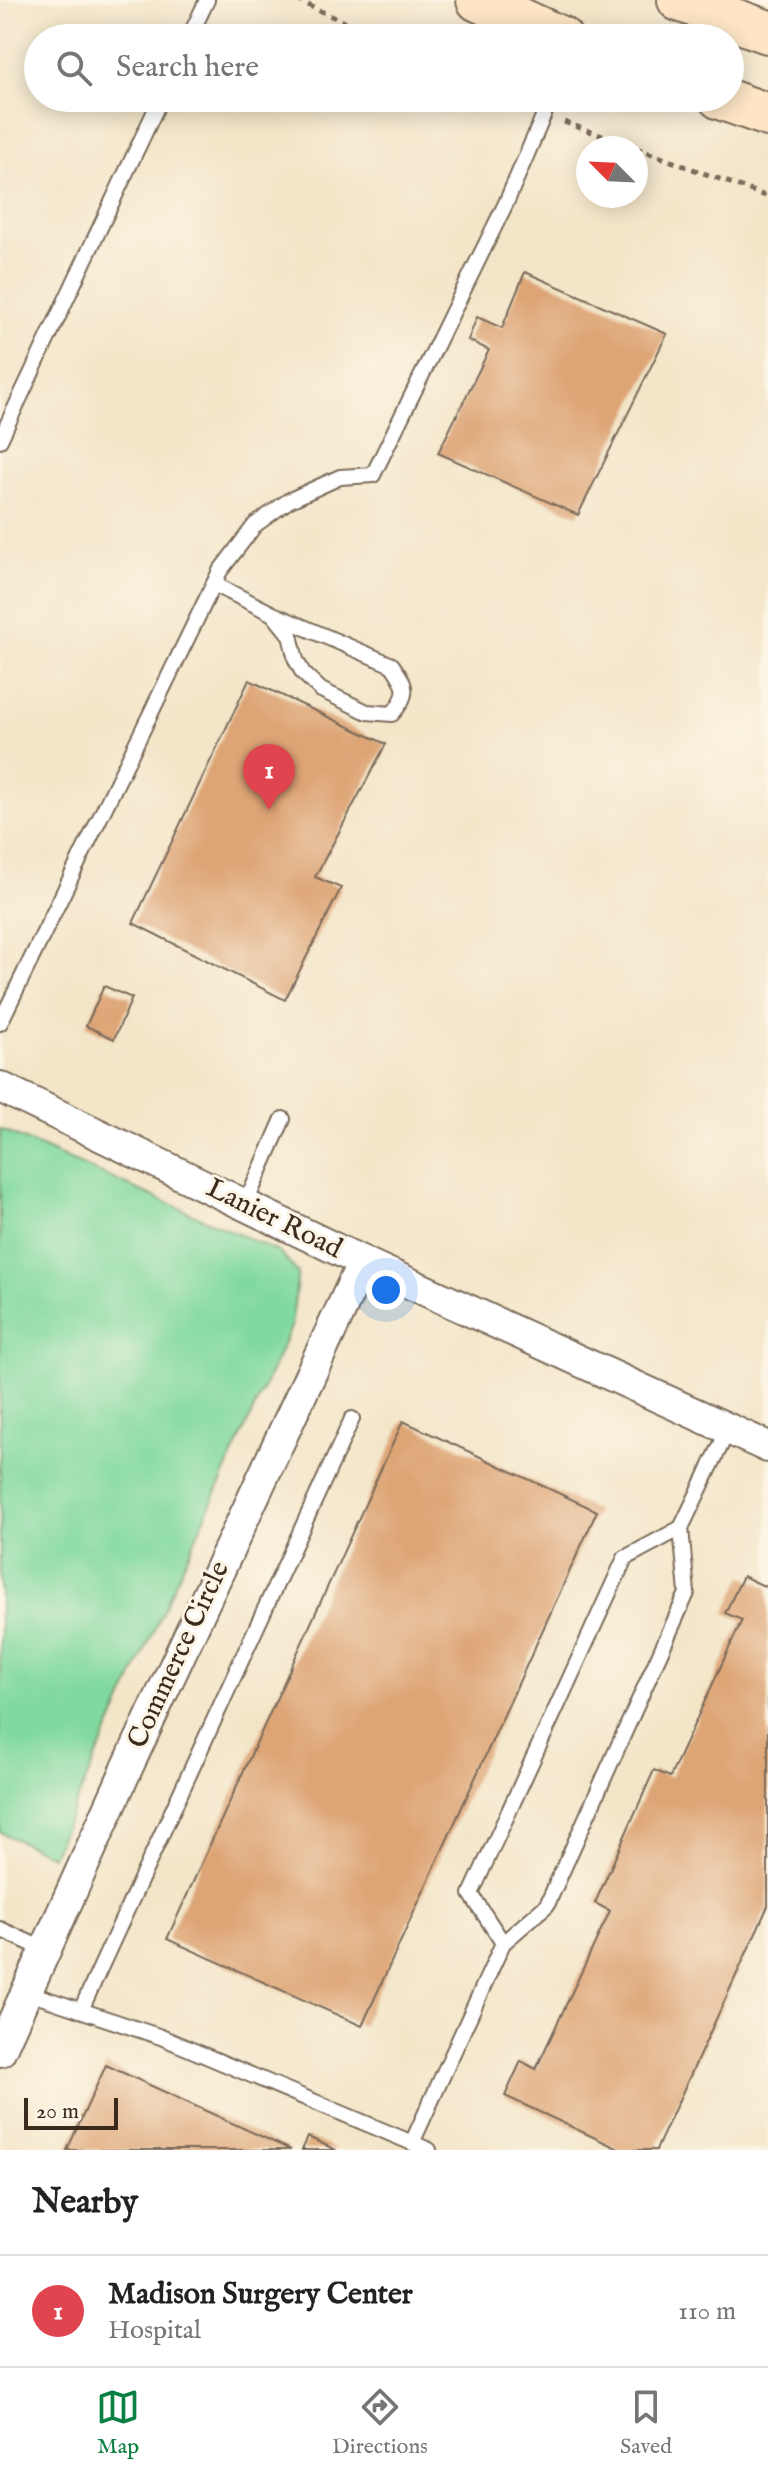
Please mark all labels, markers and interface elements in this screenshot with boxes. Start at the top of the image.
search box [24,24,744,112]
icon: search [52,46,96,90]
text: Search here [116,49,259,87]
north arrow [576,136,648,208]
pin: 1 [243,744,295,810]
street label: Lanier Road [200,1171,348,1267]
your location [366,1270,406,1310]
street label: Commerce Circle [120,1556,238,1754]
scale bar [24,2094,118,2130]
text: 20 m [36,2098,79,2126]
text: Nearby [32,2181,138,2224]
text: Madison Surgery Center [108,2276,413,2314]
text: 1 [53,2295,63,2328]
text: 110 m [678,2295,736,2328]
text: Hospital [108,2314,201,2347]
tab: Map [96,2385,140,2461]
tab: Directions [332,2385,428,2461]
tab: Saved [620,2385,672,2461]

